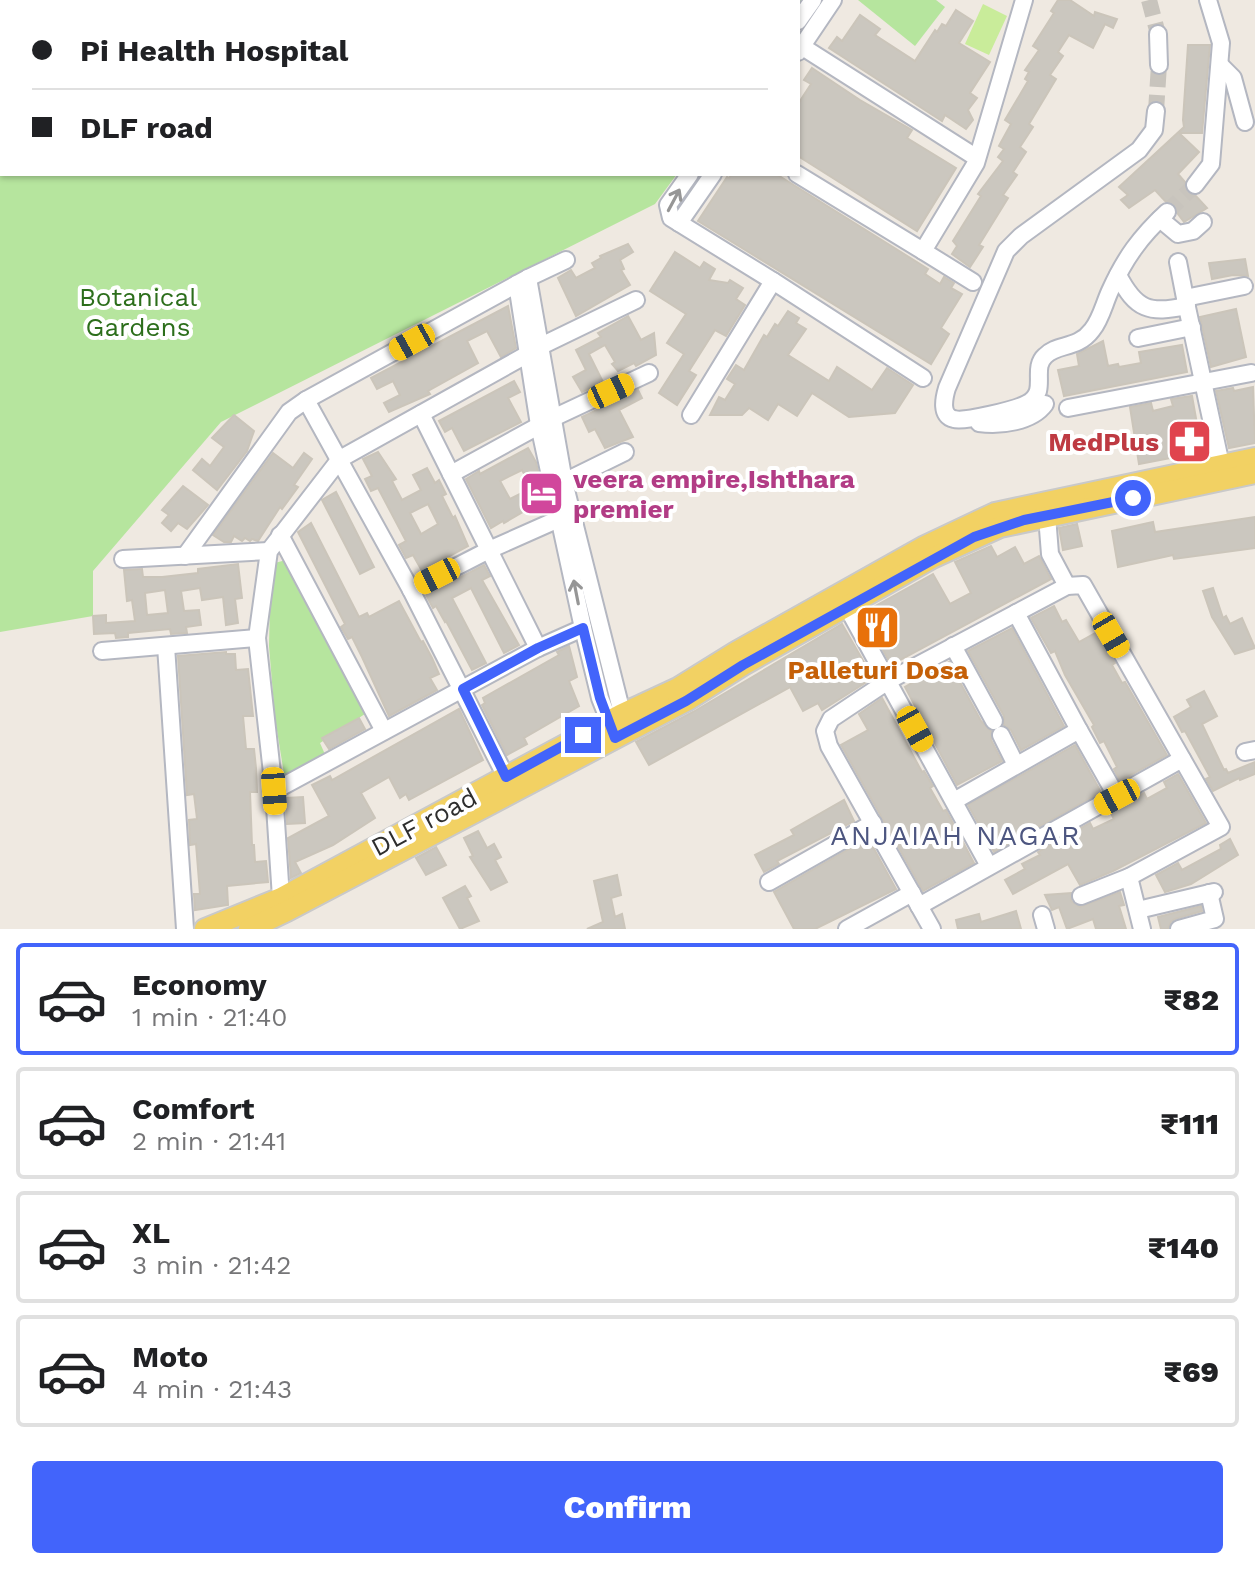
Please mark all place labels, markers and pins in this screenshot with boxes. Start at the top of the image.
pharmacy icon: MedPlus [1166,418,1214,466]
place label: MedPlus [1048,427,1159,457]
place label: veera empire,Ishthara premier [572,464,855,524]
hotel icon: veera empire,Ishthara premier [518,470,566,518]
restaurant icon: Palleturi Dosa [854,603,902,651]
place label: Palleturi Dosa [787,655,969,685]

